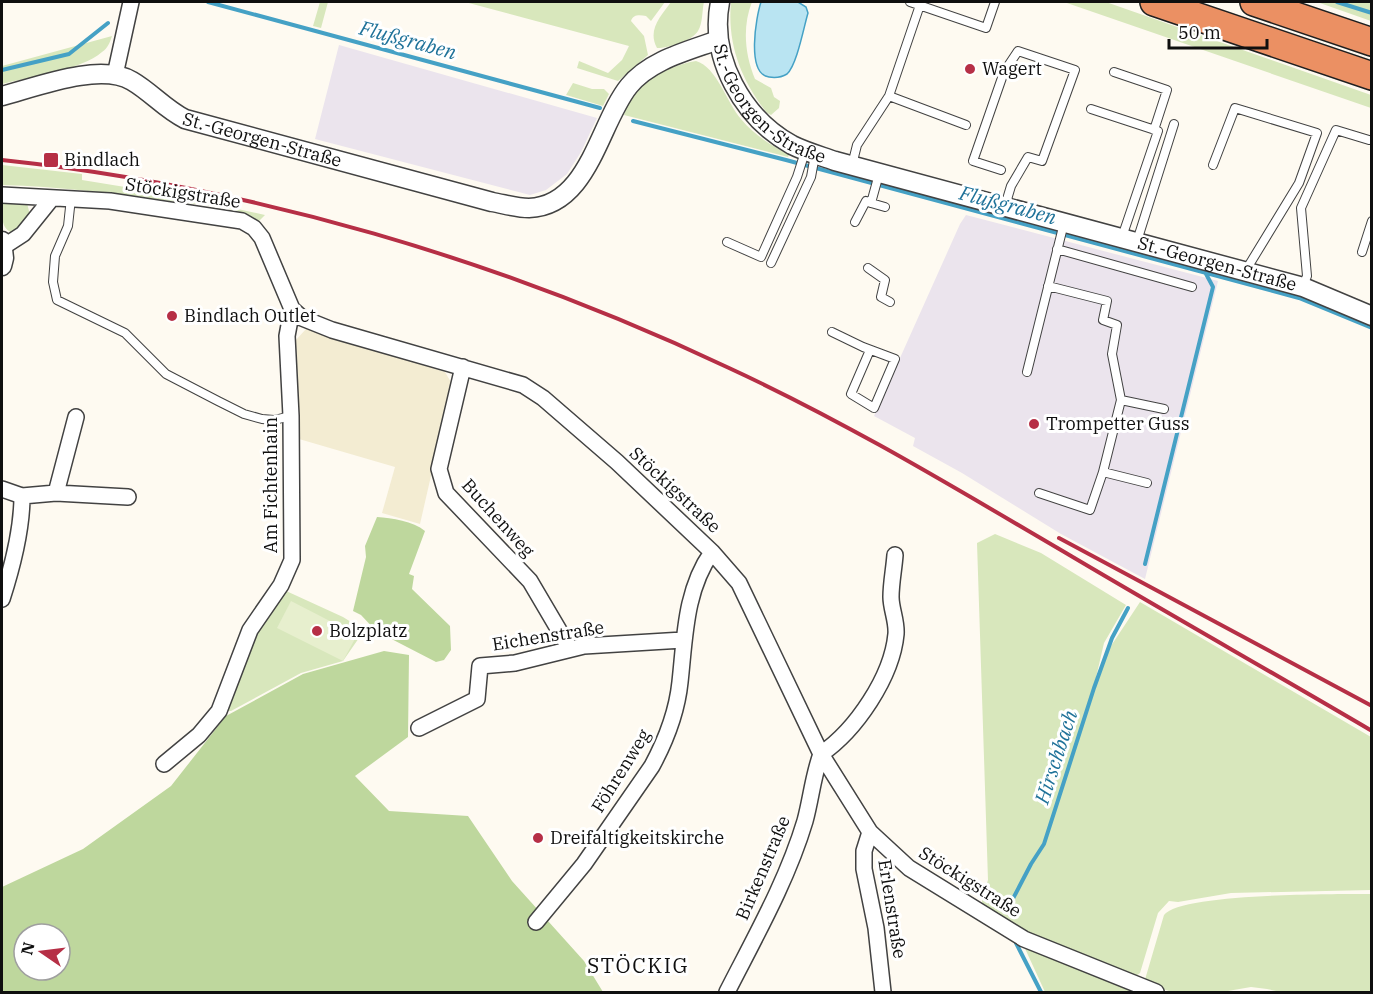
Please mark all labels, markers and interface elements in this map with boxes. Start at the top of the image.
scale bar [1169,12,1266,50]
water label: Flußgraben [356,13,460,66]
text: 50 m [1178,21,1221,44]
street label: St.-Georgen-Straße [709,41,829,168]
place label: Wagert [982,57,1042,80]
marker: Wagert [963,62,977,76]
street label: St.-Georgen-Straße [180,107,344,172]
place label: Bindlach [64,148,140,171]
marker: Bindlach [42,151,60,169]
street label: Stöckigstraße [124,172,242,213]
water label: Flußgraben [956,178,1060,231]
street label: St.-Georgen-Straße [1135,231,1299,296]
place label: Bindlach Outlet [184,304,316,327]
marker: Bindlach Outlet [165,309,179,323]
place label: Trompetter Guss [1046,412,1190,435]
street label: Am Fichtenhain [259,417,282,553]
marker: Trompetter Guss [1027,417,1041,431]
street label: Stöckigstraße [625,441,726,538]
street label: Buchenweg [457,474,540,562]
street label: Eichenstraße [490,615,605,656]
place label: Bolzplatz [329,619,407,642]
marker: Bolzplatz [310,624,324,638]
water label: Hirschbach [1027,707,1083,808]
street label: Föhrenweg [586,725,655,817]
street label: Birkenstraße [730,812,795,923]
place label: Dreifaltigkeitskirche [550,826,724,849]
marker: Dreifaltigkeitskirche [531,831,545,845]
street label: Stöckigstraße [915,841,1026,922]
street label: Erlenstraße [873,858,912,960]
north arrow [12,922,72,982]
text: N [16,940,39,957]
district label: STÖCKIG [587,951,689,979]

